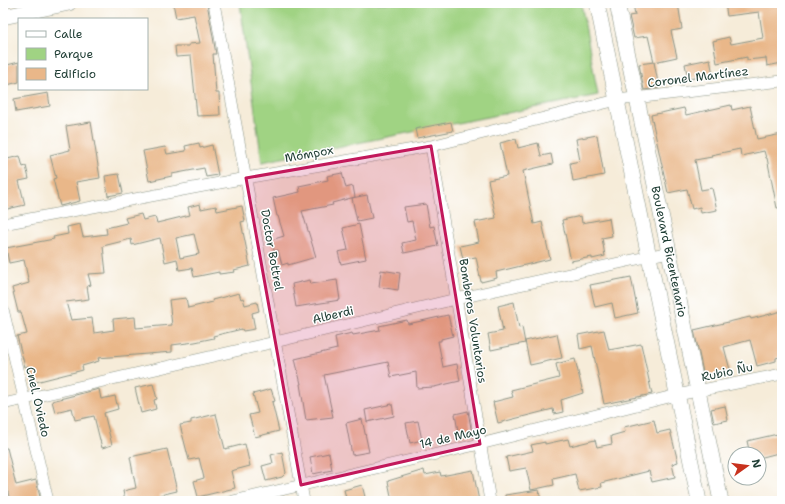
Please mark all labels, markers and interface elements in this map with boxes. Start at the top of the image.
legend [18,18,148,90]
text: Calle [54,26,83,42]
text: Parque [54,46,93,62]
street label: Coronel Martínez [647,63,749,91]
text: Edificio [54,66,96,82]
street label: Mómpox [283,142,335,166]
street label: Boulevard Bicentenario [647,184,690,319]
street label: Doctor Bottrel [257,208,287,292]
street label: Bomberos Voluntarios [455,257,491,385]
street label: Alberdi [311,302,355,328]
street label: Rubio Ñu [700,359,754,385]
street label: Cnel. Oviedo [22,365,54,439]
street label: 14 de Mayo [418,422,488,452]
north arrow [727,446,767,486]
text: N [748,458,765,470]

